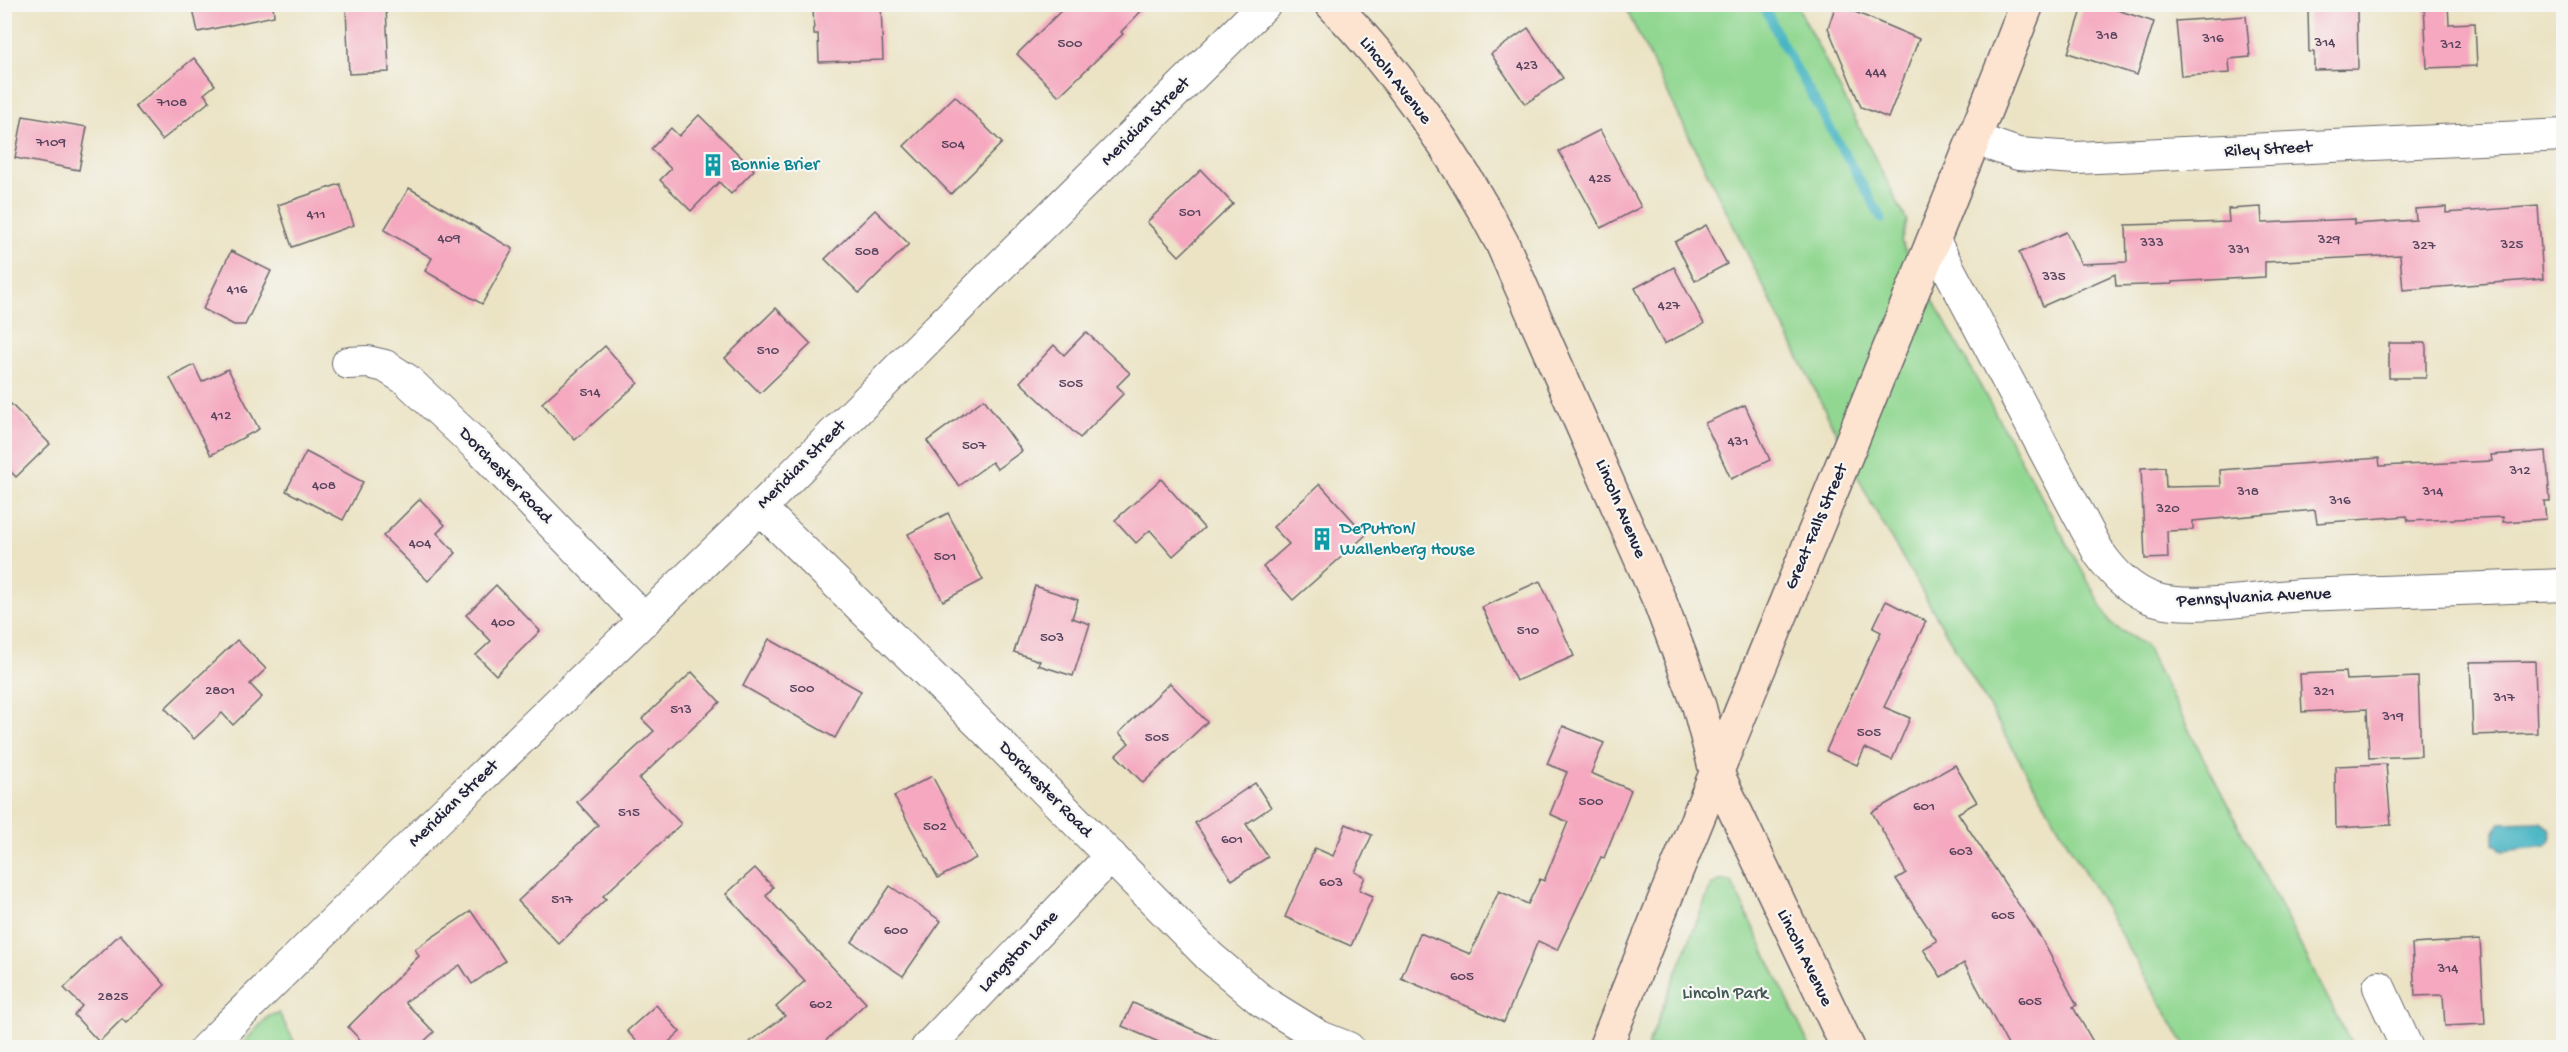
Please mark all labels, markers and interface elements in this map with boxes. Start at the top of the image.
house number: 318 [2095,27,2118,45]
house number: 316 [2201,30,2224,48]
street label: Lincoln Avenue [1354,33,1436,130]
house number: 314 [2314,34,2335,52]
house number: 500 [1058,35,1083,53]
house number: 312 [2439,36,2462,54]
house number: 423 [1516,57,1538,75]
house number: 444 [1865,64,1887,82]
street label: Meridian Street [1097,72,1196,171]
house number: 7108 [156,94,187,112]
house number: 7109 [35,134,66,152]
house number: 504 [941,136,965,154]
street label: Riley Street [2224,137,2314,163]
building icon: Bonnie Brier [700,152,726,178]
place label: Bonnie Brier [730,155,821,176]
house number: 425 [1589,170,1611,188]
house number: 501 [1179,204,1201,222]
house number: 411 [306,206,326,224]
house number: 409 [437,230,461,248]
house number: 329 [2317,231,2341,249]
house number: 333 [2139,234,2164,252]
house number: 325 [2499,236,2524,254]
house number: 327 [2412,237,2437,255]
house number: 331 [2227,241,2250,259]
house number: 508 [855,243,879,261]
house number: 335 [2041,268,2066,286]
house number: 416 [227,281,248,299]
house number: 427 [1658,297,1681,315]
house number: 510 [757,342,780,360]
house number: 505 [1059,375,1083,393]
house number: 514 [579,384,601,402]
house number: 412 [211,407,231,425]
street label: Meridian Street [753,415,852,514]
street label: Dorchester Road [453,423,557,530]
house number: 431 [1728,433,1748,451]
house number: 507 [962,437,987,455]
street label: Lincoln Avenue [1590,456,1651,562]
street label: Great Falls Street [1781,459,1854,593]
house number: 312 [2508,462,2531,480]
house number: 408 [312,477,336,495]
house number: 318 [2236,483,2259,501]
house number: 314 [2422,483,2443,501]
house number: 316 [2328,492,2351,510]
house number: 320 [2155,500,2180,518]
place label: DePutron/ Wallenberg House [1339,519,1475,561]
building icon: DePutron/ Wallenberg House [1309,526,1335,552]
house number: 404 [409,535,431,553]
house number: 501 [934,548,956,566]
street label: Pennsylvania Avenue [2175,583,2332,613]
house number: 400 [491,614,516,632]
house number: 510 [1517,622,1540,640]
house number: 503 [1040,629,1064,647]
house number: 500 [790,680,815,698]
house number: 2801 [205,682,235,700]
house number: 321 [2312,683,2335,701]
house number: 317 [2492,689,2516,707]
house number: 513 [670,701,692,719]
house number: 319 [2381,708,2404,726]
house number: 505 [1857,724,1881,742]
house number: 505 [1145,729,1169,747]
street label: Dorchester Road [993,737,1097,844]
street label: Meridian Street [405,755,505,852]
house number: 500 [1579,793,1604,811]
house number: 601 [1913,798,1935,816]
house number: 515 [618,804,640,822]
house number: 502 [923,818,947,836]
house number: 601 [1221,831,1243,849]
house number: 603 [1949,843,1973,861]
house number: 603 [1319,874,1343,892]
house number: 517 [551,891,574,909]
street label: Langston Lane [975,906,1064,997]
street label: Lincoln Avenue [1771,906,1837,1011]
house number: 605 [1991,907,2015,925]
house number: 600 [884,922,909,940]
house number: 314 [2437,960,2458,978]
house number: 605 [1450,968,1474,986]
park label: Lincoln Park [1682,984,1770,1005]
house number: 2825 [98,988,129,1006]
house number: 605 [2018,993,2042,1011]
house number: 602 [809,996,833,1014]

